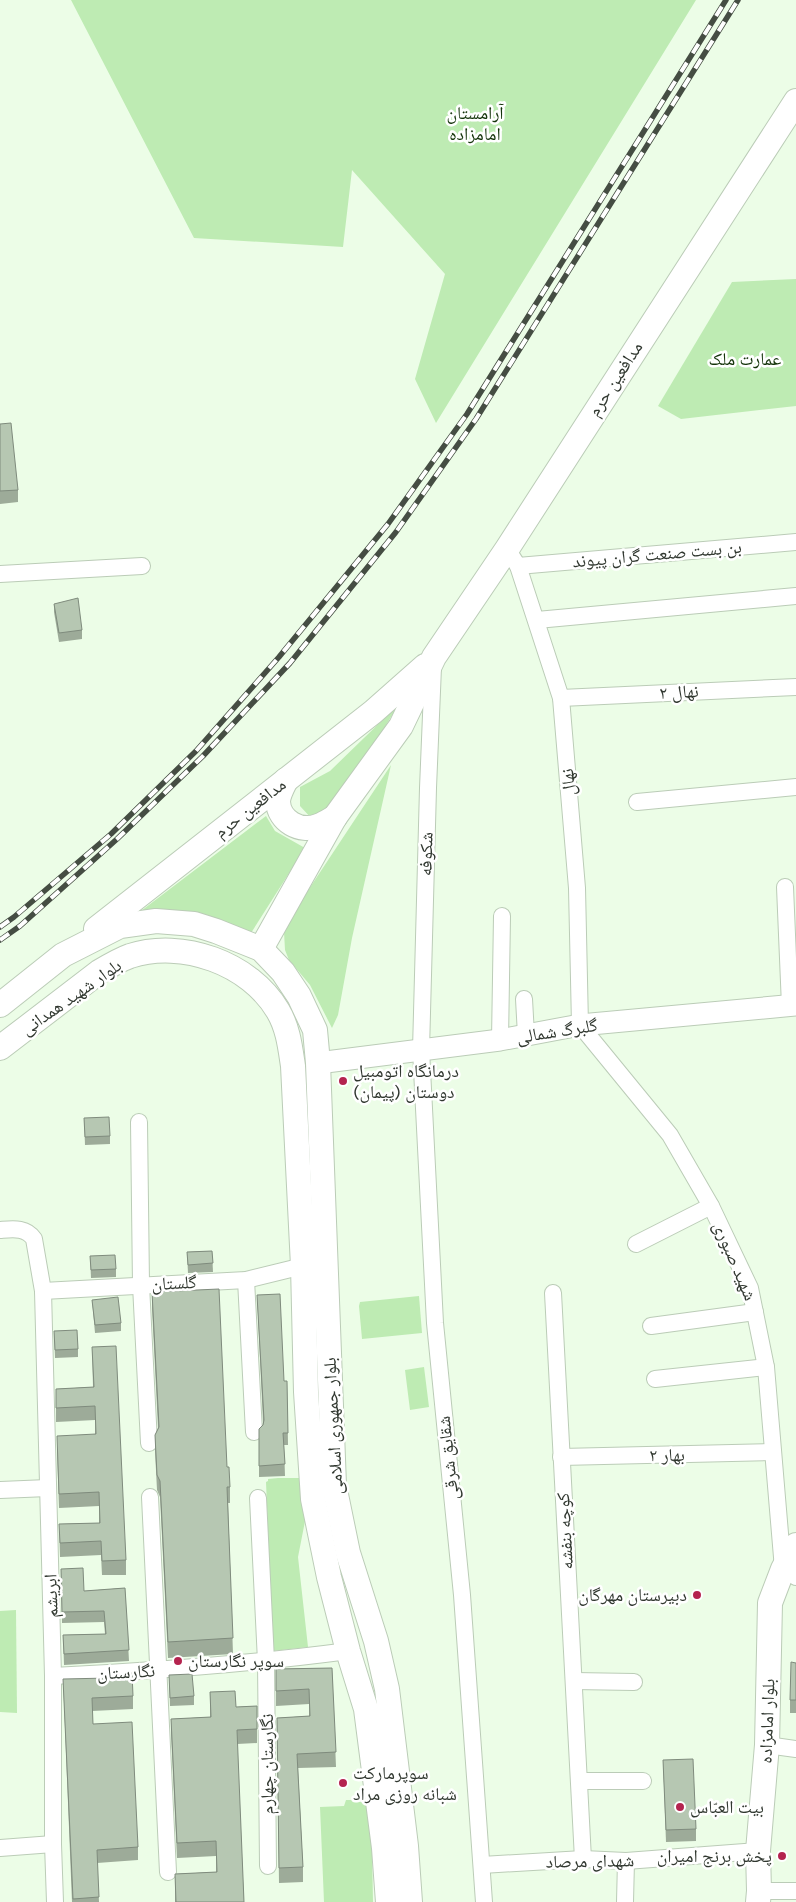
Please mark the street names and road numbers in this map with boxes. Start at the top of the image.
street label: مدافعین حرم [583,337,648,421]
street label: بن بست صنعت گران پیوند [571,536,743,573]
street label: نهال ۲ [659,680,699,704]
street label: نهال [556,768,580,796]
street label: مدافعین حرم [210,773,291,844]
street label: شکوفه [414,832,438,876]
street label: بلوار شهید همدانی [16,954,126,1040]
street label: گلبرگ شمالی [515,1014,600,1048]
street label: شهید صبوری [708,1218,762,1304]
street label: گلستان [151,1271,198,1295]
street label: بلوار جمهوری اسلامی [318,1357,348,1495]
street label: شقایق شرقی [433,1415,463,1501]
street label: بهار ۲ [649,1444,685,1466]
street label: کوچه بنفشه [552,1491,578,1570]
street label: ابریشم [39,1574,64,1618]
street label: نگارستان [96,1659,156,1685]
street label: بلوار امامزاده [755,1678,779,1764]
street label: نگارستان چهارم [256,1713,279,1815]
street label: شهدای مرصاد [546,1849,634,1873]

